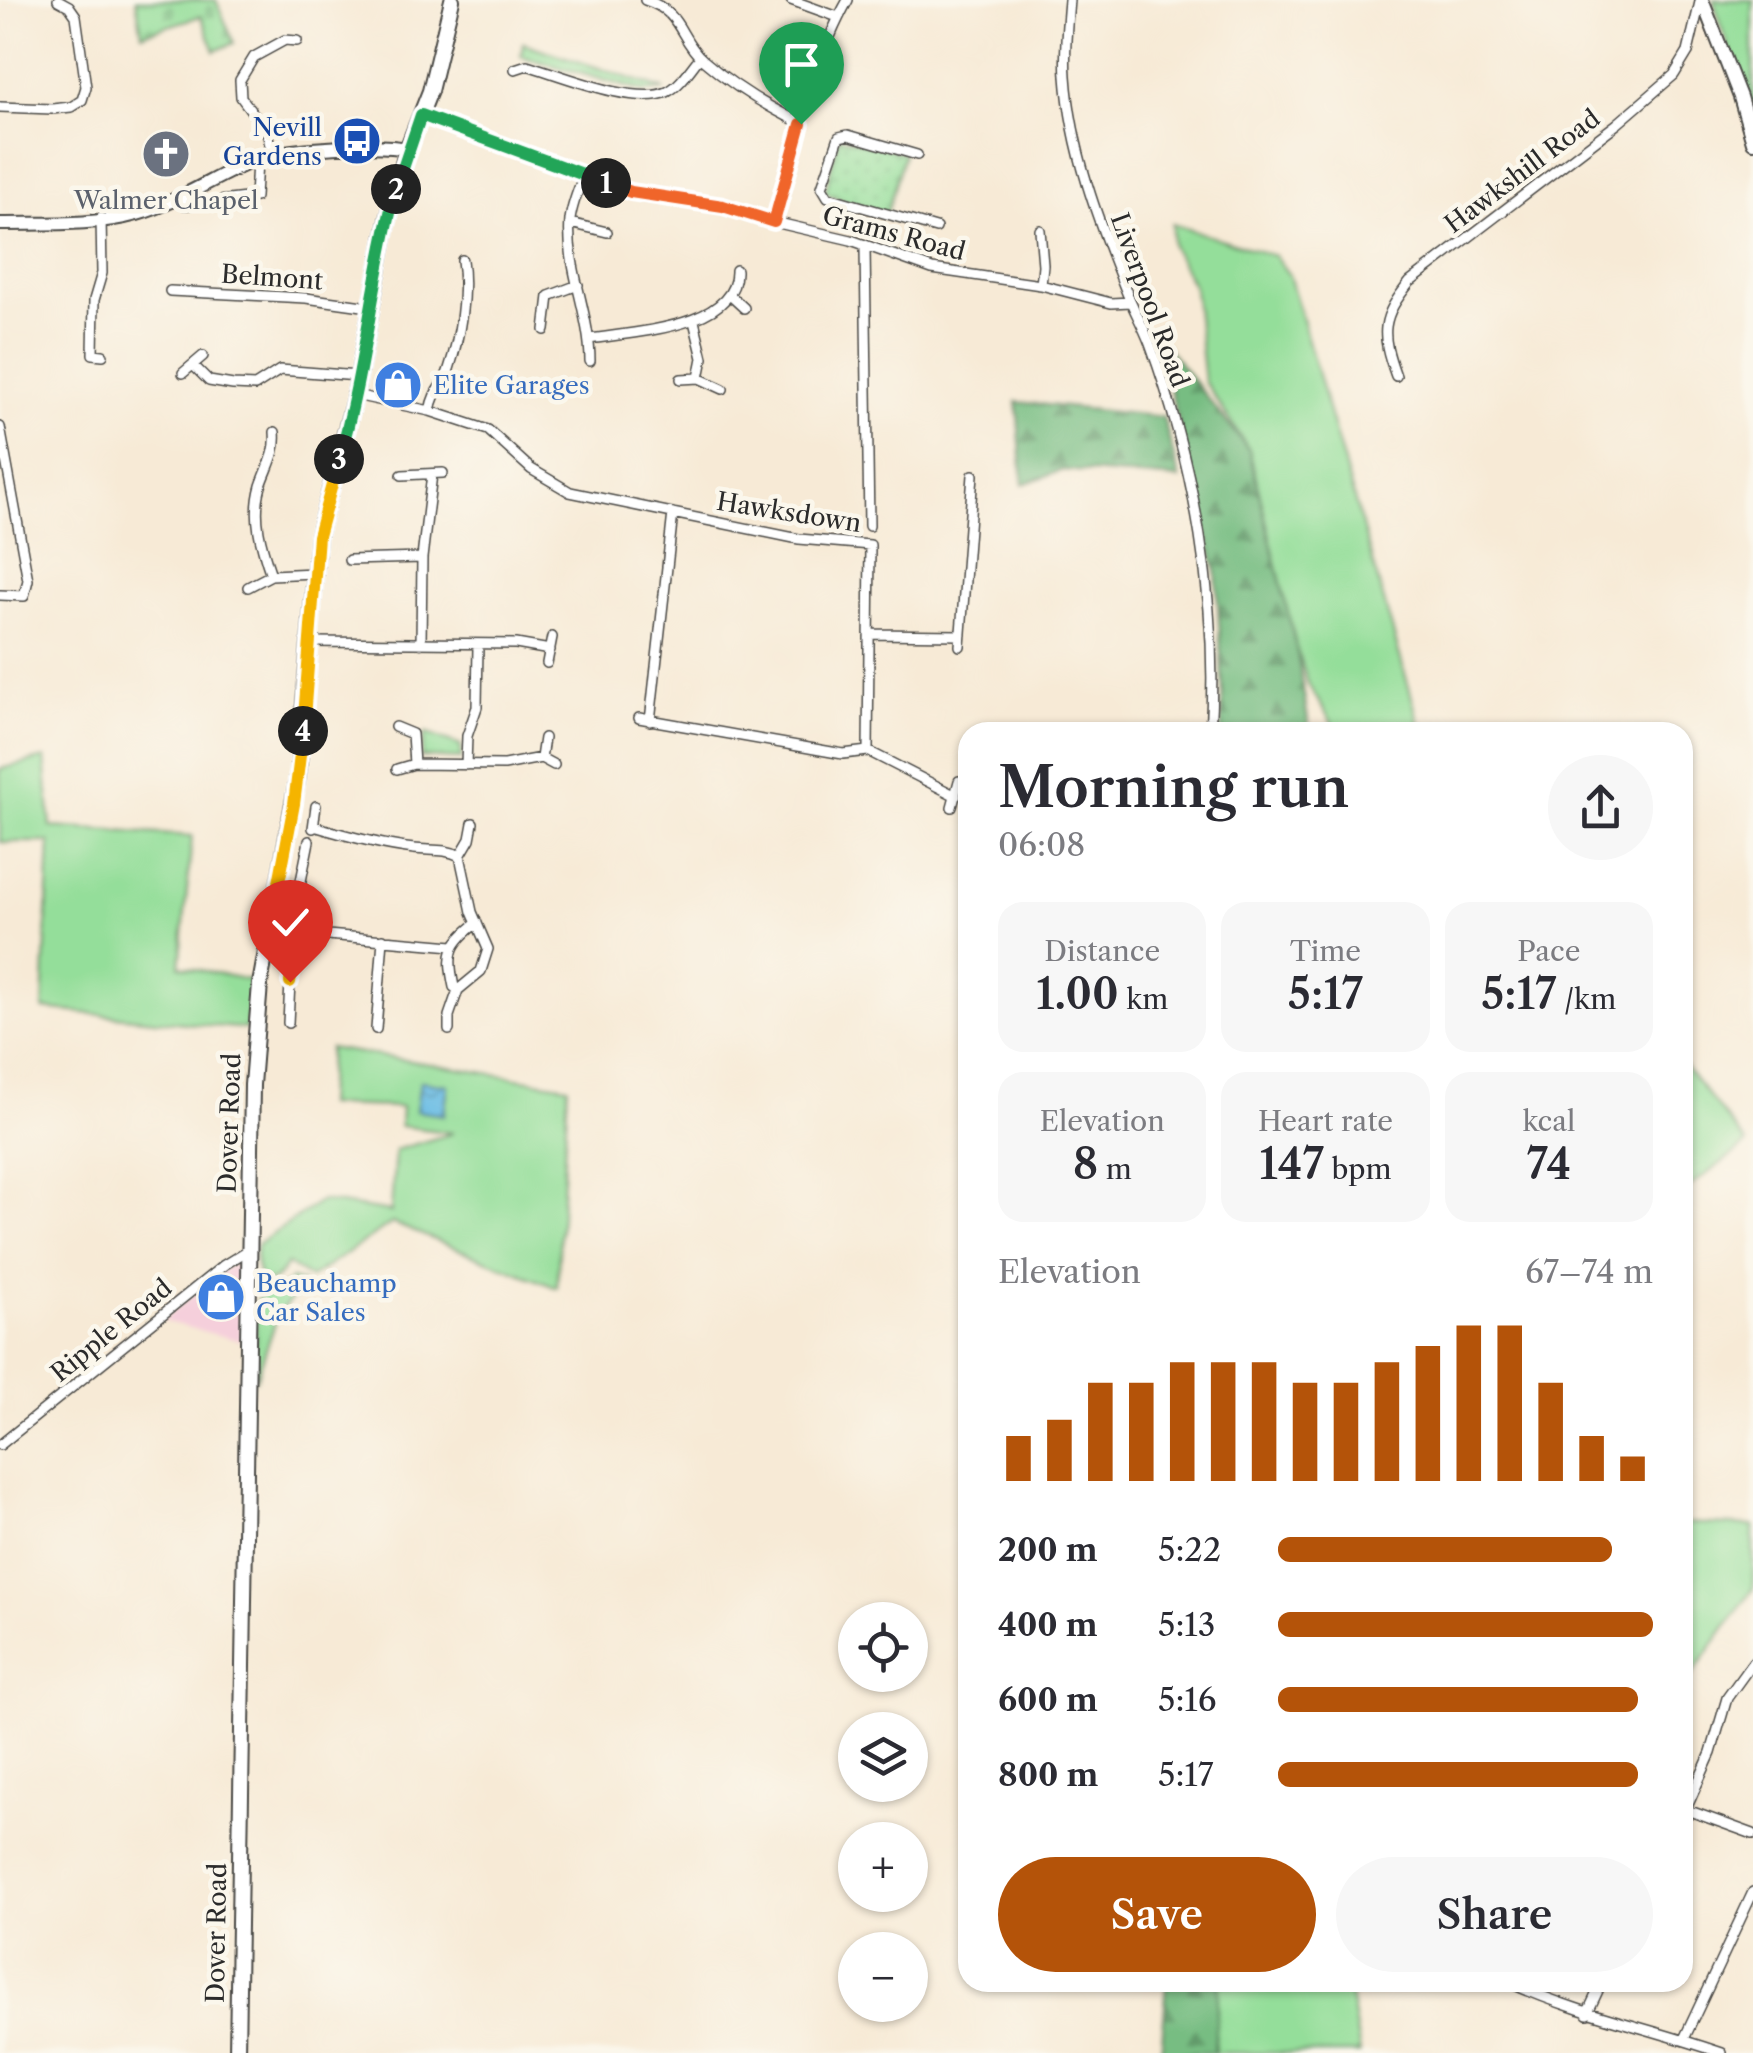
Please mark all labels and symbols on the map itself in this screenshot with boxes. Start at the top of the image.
pin [759,22,844,125]
street label: Hawkshill Road [1439,103,1606,240]
place label: Nevill Gardens [223,112,322,172]
bus stop icon: Nevill Gardens [331,115,383,167]
church icon: Walmer Chapel [140,128,192,180]
pin: 1 [581,158,631,208]
pin: 2 [371,164,421,214]
place label: Walmer Chapel [73,185,258,216]
street label: Grams Road [819,200,969,267]
street label: Liverpool Road [1104,209,1195,391]
street label: Belmont [220,258,324,297]
shop icon: Elite Garages [372,359,424,411]
place label: Elite Garages [433,370,590,401]
pin: 3 [314,434,364,484]
street label: Hawksdown [714,486,864,539]
pin: 4 [278,706,328,756]
pin [248,880,333,983]
street label: Dover Road [212,1052,247,1194]
place label: Beauchamp Car Sales [256,1268,397,1328]
shop icon: Beauchamp Car Sales [195,1271,247,1323]
street label: Ripple Road [45,1272,178,1389]
street label: Dover Road [200,1863,233,2003]

